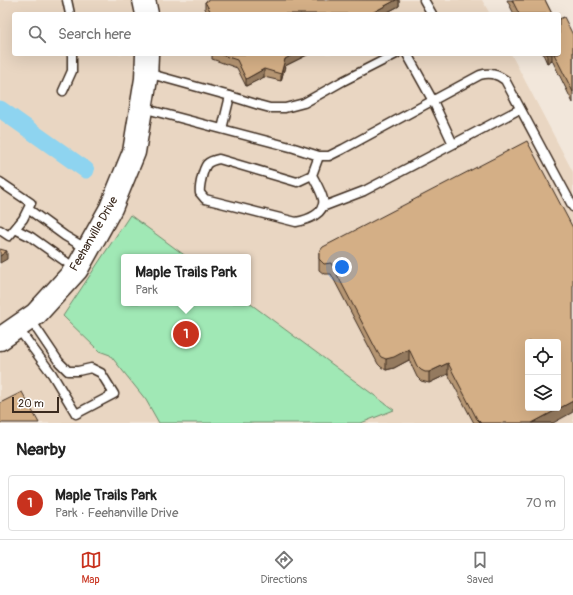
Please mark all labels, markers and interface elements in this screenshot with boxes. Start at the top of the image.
search box [12,12,561,56]
icon: search [26,23,48,45]
text: Search here [58,25,131,44]
street label: Feehanville Drive [67,194,121,274]
popup [121,254,251,306]
your location [332,257,352,277]
text: Maple Trails Park [135,263,237,282]
text: Park [135,282,158,298]
pin: 1 [173,319,199,349]
map controls [525,339,561,411]
button: locate [525,339,561,375]
button: layers [525,375,561,411]
scale bar [12,395,59,414]
text: 20 m [18,397,44,410]
text: Nearby [16,439,65,460]
text: Maple Trails Park [55,486,157,505]
text: 1 [27,495,33,511]
text: 70 m [526,495,556,511]
text: Park · Feehanville Drive [55,505,178,521]
tab: Map [80,549,102,586]
tab: Directions [261,549,307,586]
tab: Saved [466,549,493,586]

